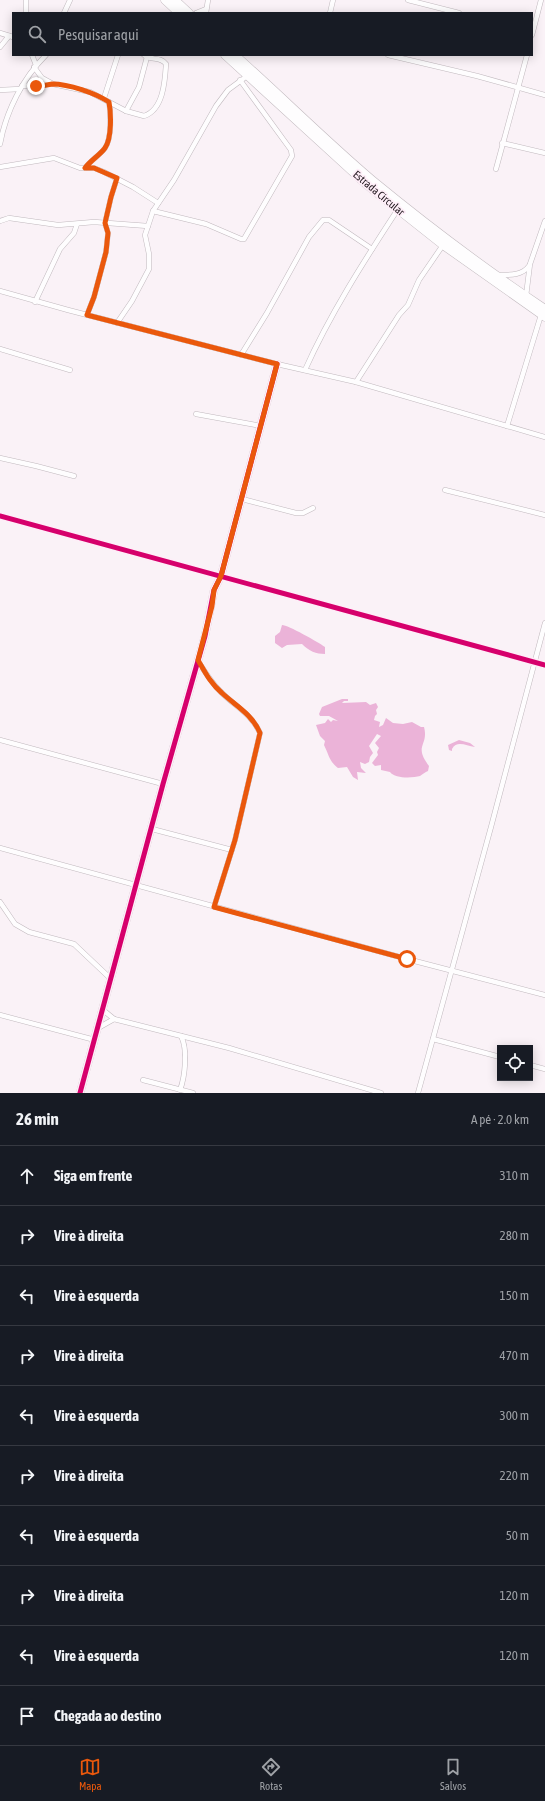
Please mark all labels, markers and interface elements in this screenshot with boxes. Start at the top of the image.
search box [12,12,533,56]
icon: search [26,23,48,45]
text: Pesquisar aqui [58,26,139,43]
route end [27,77,45,95]
street label: Estrada Circular [351,168,408,218]
route start [398,950,416,968]
map controls [497,1045,533,1081]
button: locate [497,1045,533,1081]
text: 26 min [16,1109,59,1129]
text: A pé · 2.0 km [471,1112,529,1127]
icon: ahead [16,1165,38,1187]
text: Siga em frente [54,1167,132,1184]
text: 310 m [500,1168,529,1183]
icon: right [16,1225,38,1247]
text: Vire à direita [54,1227,124,1244]
text: 280 m [500,1228,529,1243]
icon: left [16,1285,38,1307]
text: Vire à esquerda [54,1287,139,1304]
text: 150 m [500,1288,529,1303]
icon: right [16,1345,38,1367]
text: Vire à direita [54,1347,124,1364]
text: 470 m [500,1348,529,1363]
icon: left [16,1405,38,1427]
text: Vire à esquerda [54,1407,139,1424]
text: 300 m [500,1408,529,1423]
icon: right [16,1465,38,1487]
text: Vire à direita [54,1467,124,1484]
text: 220 m [500,1468,529,1483]
icon: left [16,1525,38,1547]
text: Vire à esquerda [54,1527,139,1544]
text: 50 m [506,1528,529,1543]
icon: right [16,1585,38,1607]
text: Vire à direita [54,1587,124,1604]
text: 120 m [500,1588,529,1603]
icon: left [16,1645,38,1667]
text: Vire à esquerda [54,1647,139,1664]
text: 120 m [500,1648,529,1663]
icon: arrive [16,1705,38,1727]
text: Chegada ao destino [54,1707,162,1724]
tab: Mapa [79,1756,102,1792]
tab: Rotas [259,1756,282,1792]
tab: Salvos [440,1756,466,1792]

